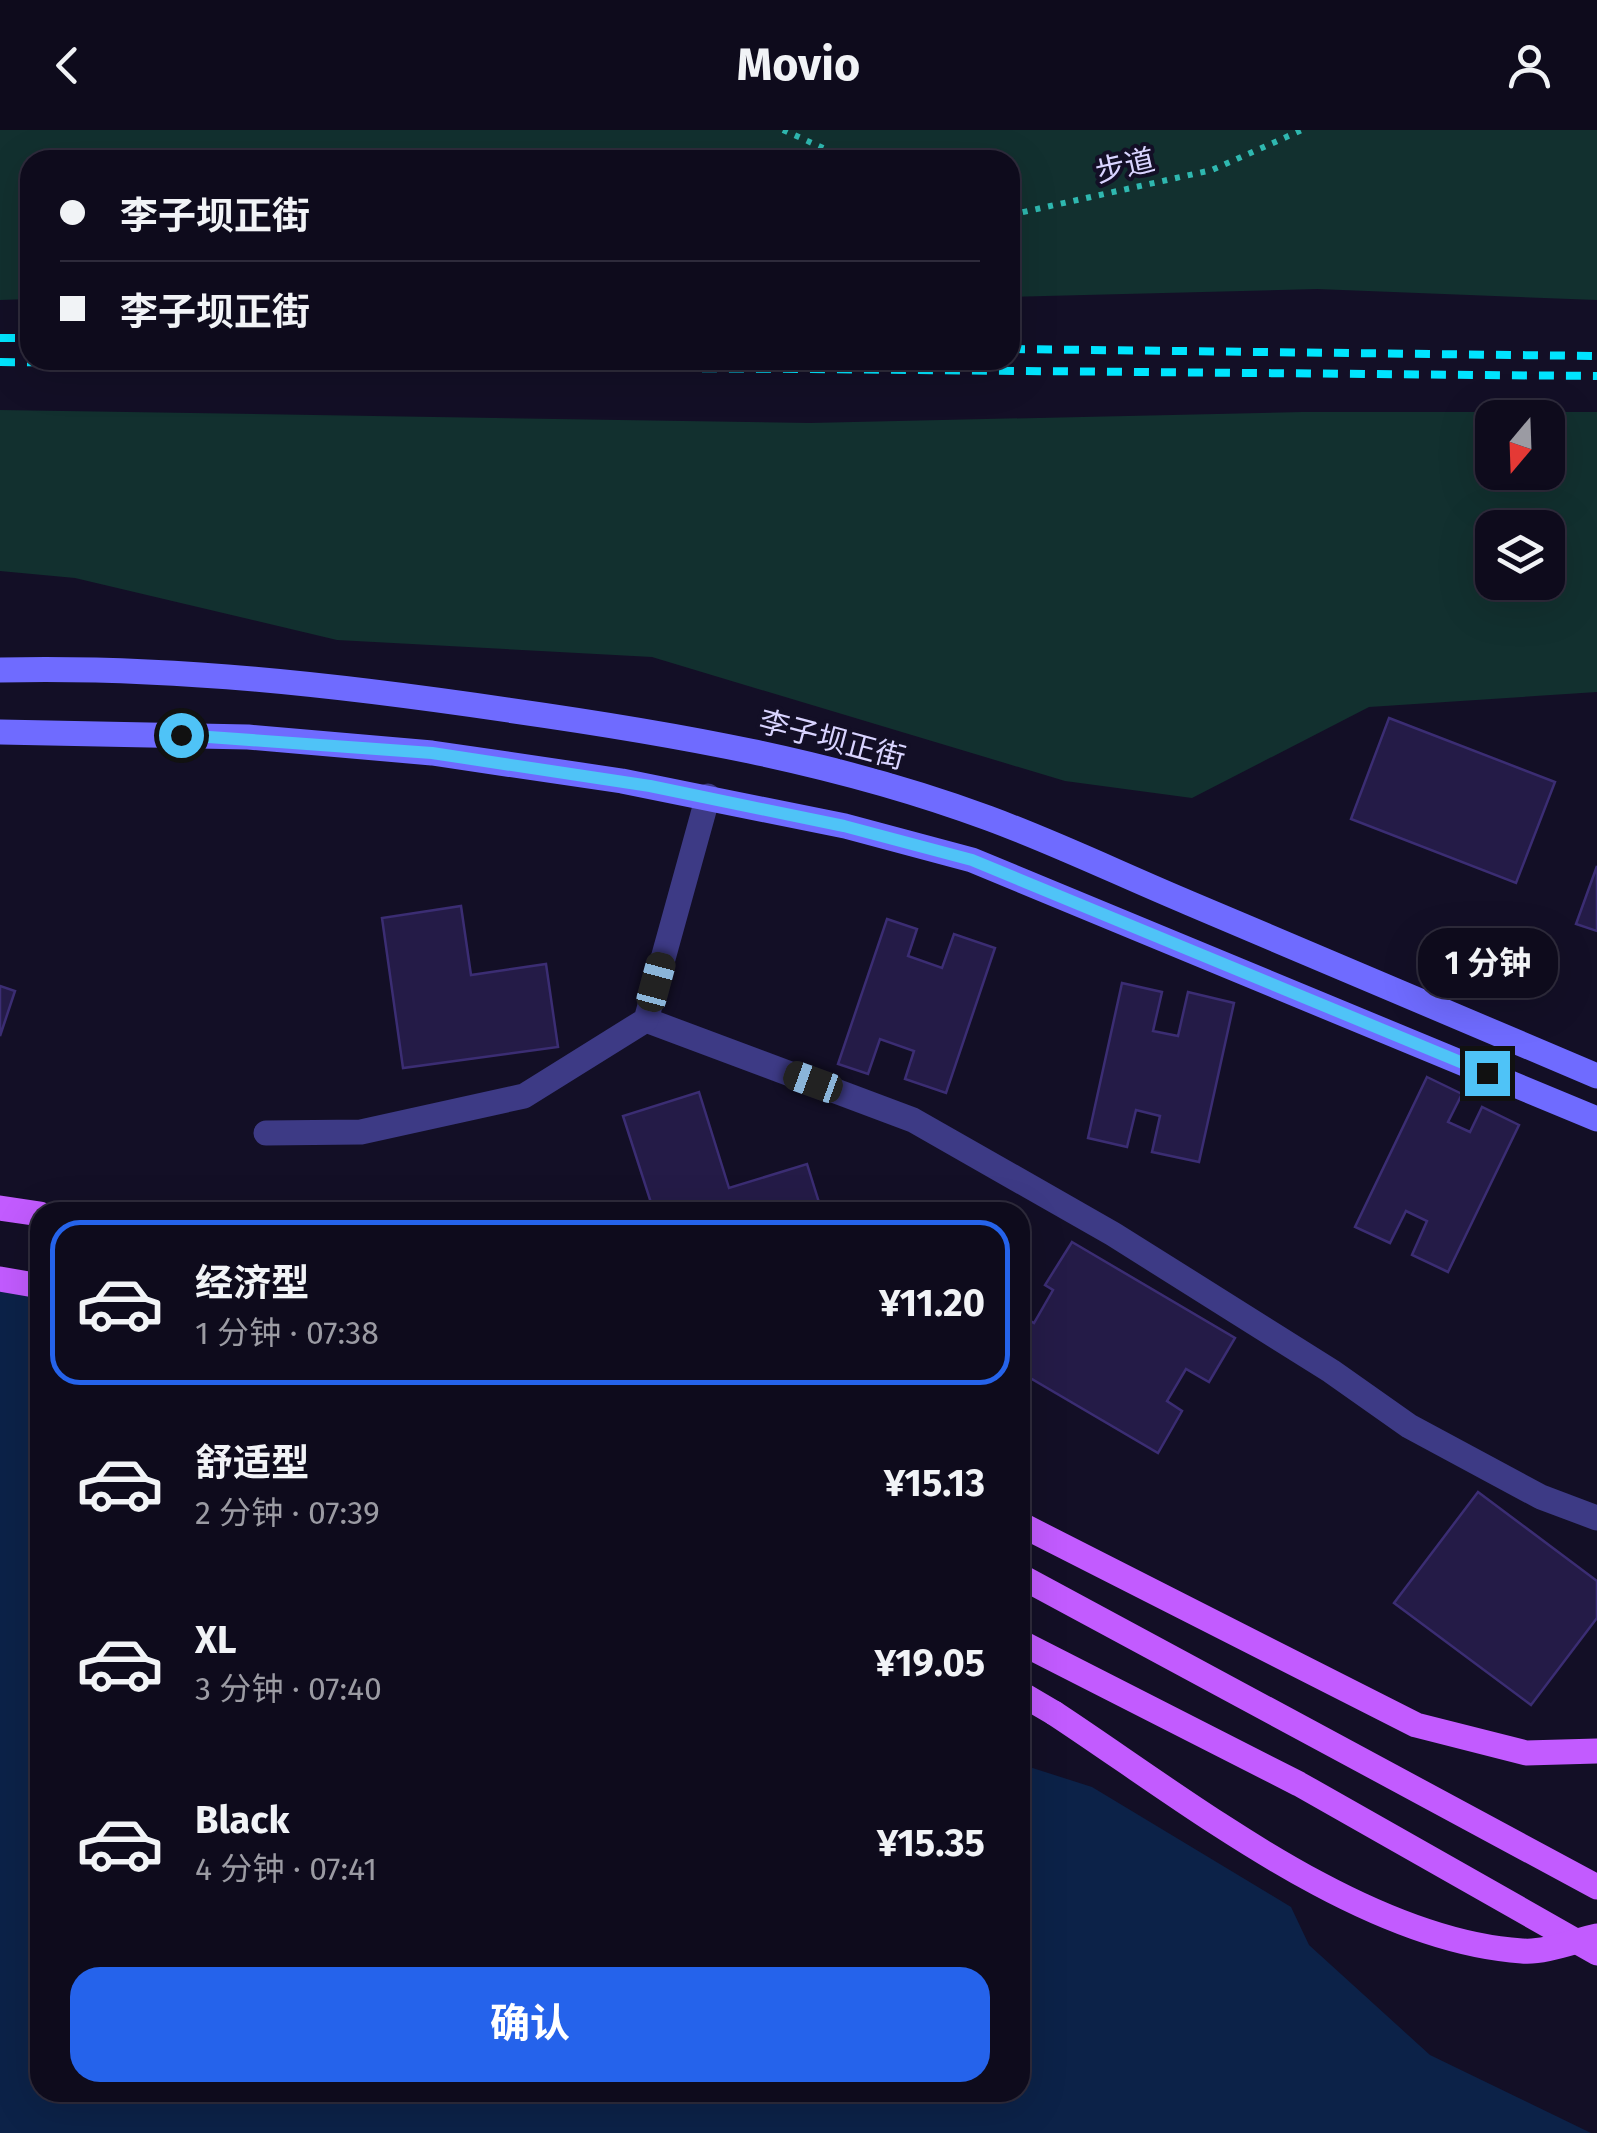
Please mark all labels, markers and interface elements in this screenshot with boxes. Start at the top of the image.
icon: back [40,38,95,93]
text: Movio [737,38,860,92]
icon: person [1502,38,1557,93]
street label: 步道 [1092,142,1158,190]
text: 李子坝正街 [120,193,310,239]
text: 李子坝正街 [120,289,310,335]
north arrow [1475,400,1565,490]
map controls [1475,400,1565,600]
button: layers [1475,510,1565,600]
street label: 李子坝正街 [755,703,909,777]
route start [159,713,204,758]
callout: 1 分钟 [1417,928,1557,998]
text: 1 分钟 [1445,944,1531,982]
car [634,949,678,1015]
route end [1465,1051,1510,1096]
car [780,1058,846,1106]
icon: car [75,1258,165,1348]
text: 经济型 [195,1260,309,1306]
text: ¥11.20 [879,1280,985,1326]
text: 1 分钟 · 07:38 [195,1314,379,1352]
icon: car [75,1438,165,1528]
text: 舒适型 [195,1440,309,1486]
text: ¥15.13 [884,1460,985,1506]
text: 2 分钟 · 07:39 [195,1494,380,1532]
text: XL [195,1617,237,1663]
icon: car [75,1618,165,1708]
text: ¥19.05 [874,1640,985,1686]
text: 3 分钟 · 07:40 [195,1670,382,1708]
text: Black [195,1797,290,1843]
icon: car [75,1798,165,1888]
text: ¥15.35 [877,1820,985,1866]
text: 4 分钟 · 07:41 [195,1850,377,1888]
button: 确认 [70,1967,990,2082]

